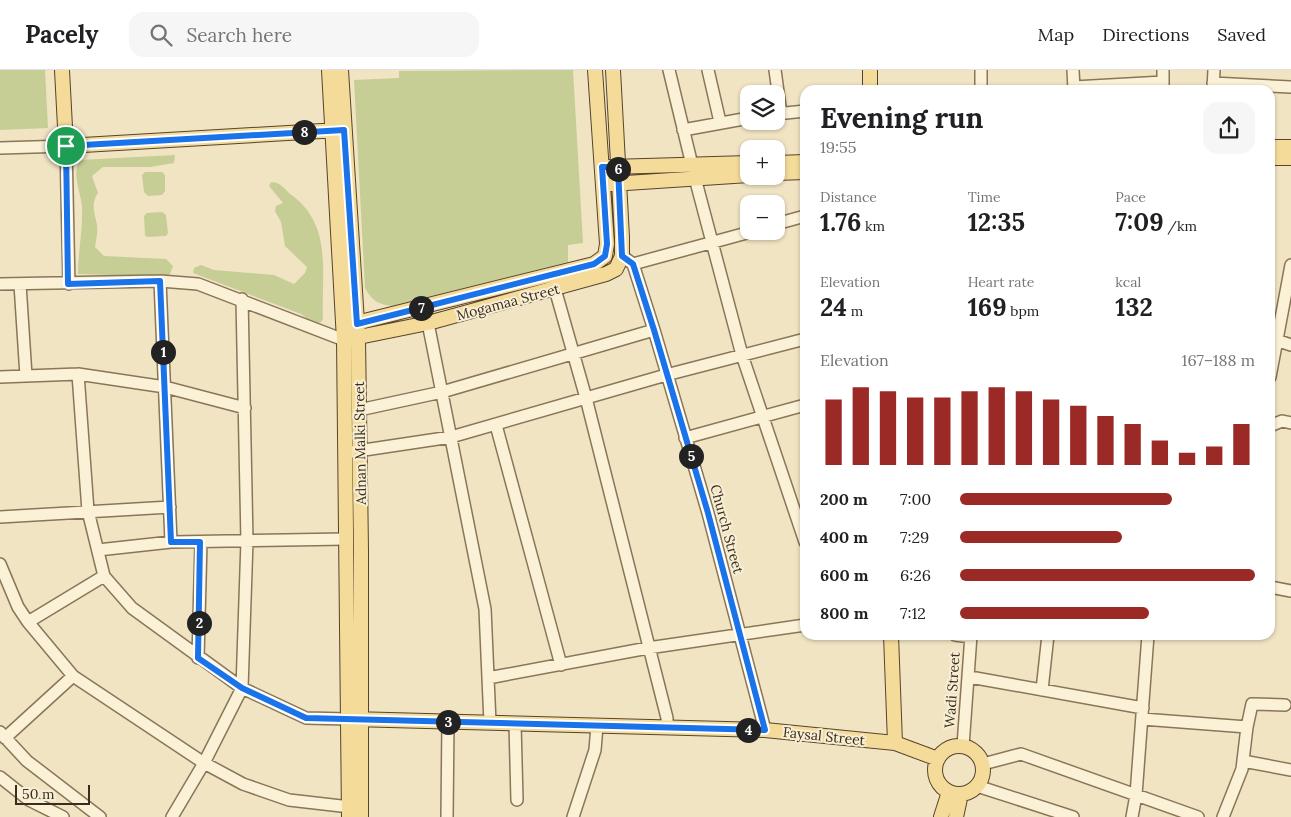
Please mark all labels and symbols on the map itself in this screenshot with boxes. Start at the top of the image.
pin: 8 [292,120,316,144]
pin [45,125,87,167]
pin: 6 [606,156,630,182]
street label: Mogamaa Street [454,279,562,324]
pin: 7 [408,296,434,320]
pin: 1 [150,340,176,364]
street label: Adnan Malki Street [350,380,370,506]
pin: 5 [678,444,704,468]
street label: Church Street [706,482,748,576]
pin: 2 [186,610,212,636]
street label: Wadi Street [940,651,964,729]
pin: 3 [436,710,460,734]
pin: 4 [736,718,760,742]
street label: Faysal Street [782,723,867,749]
scale bar [15,782,90,805]

